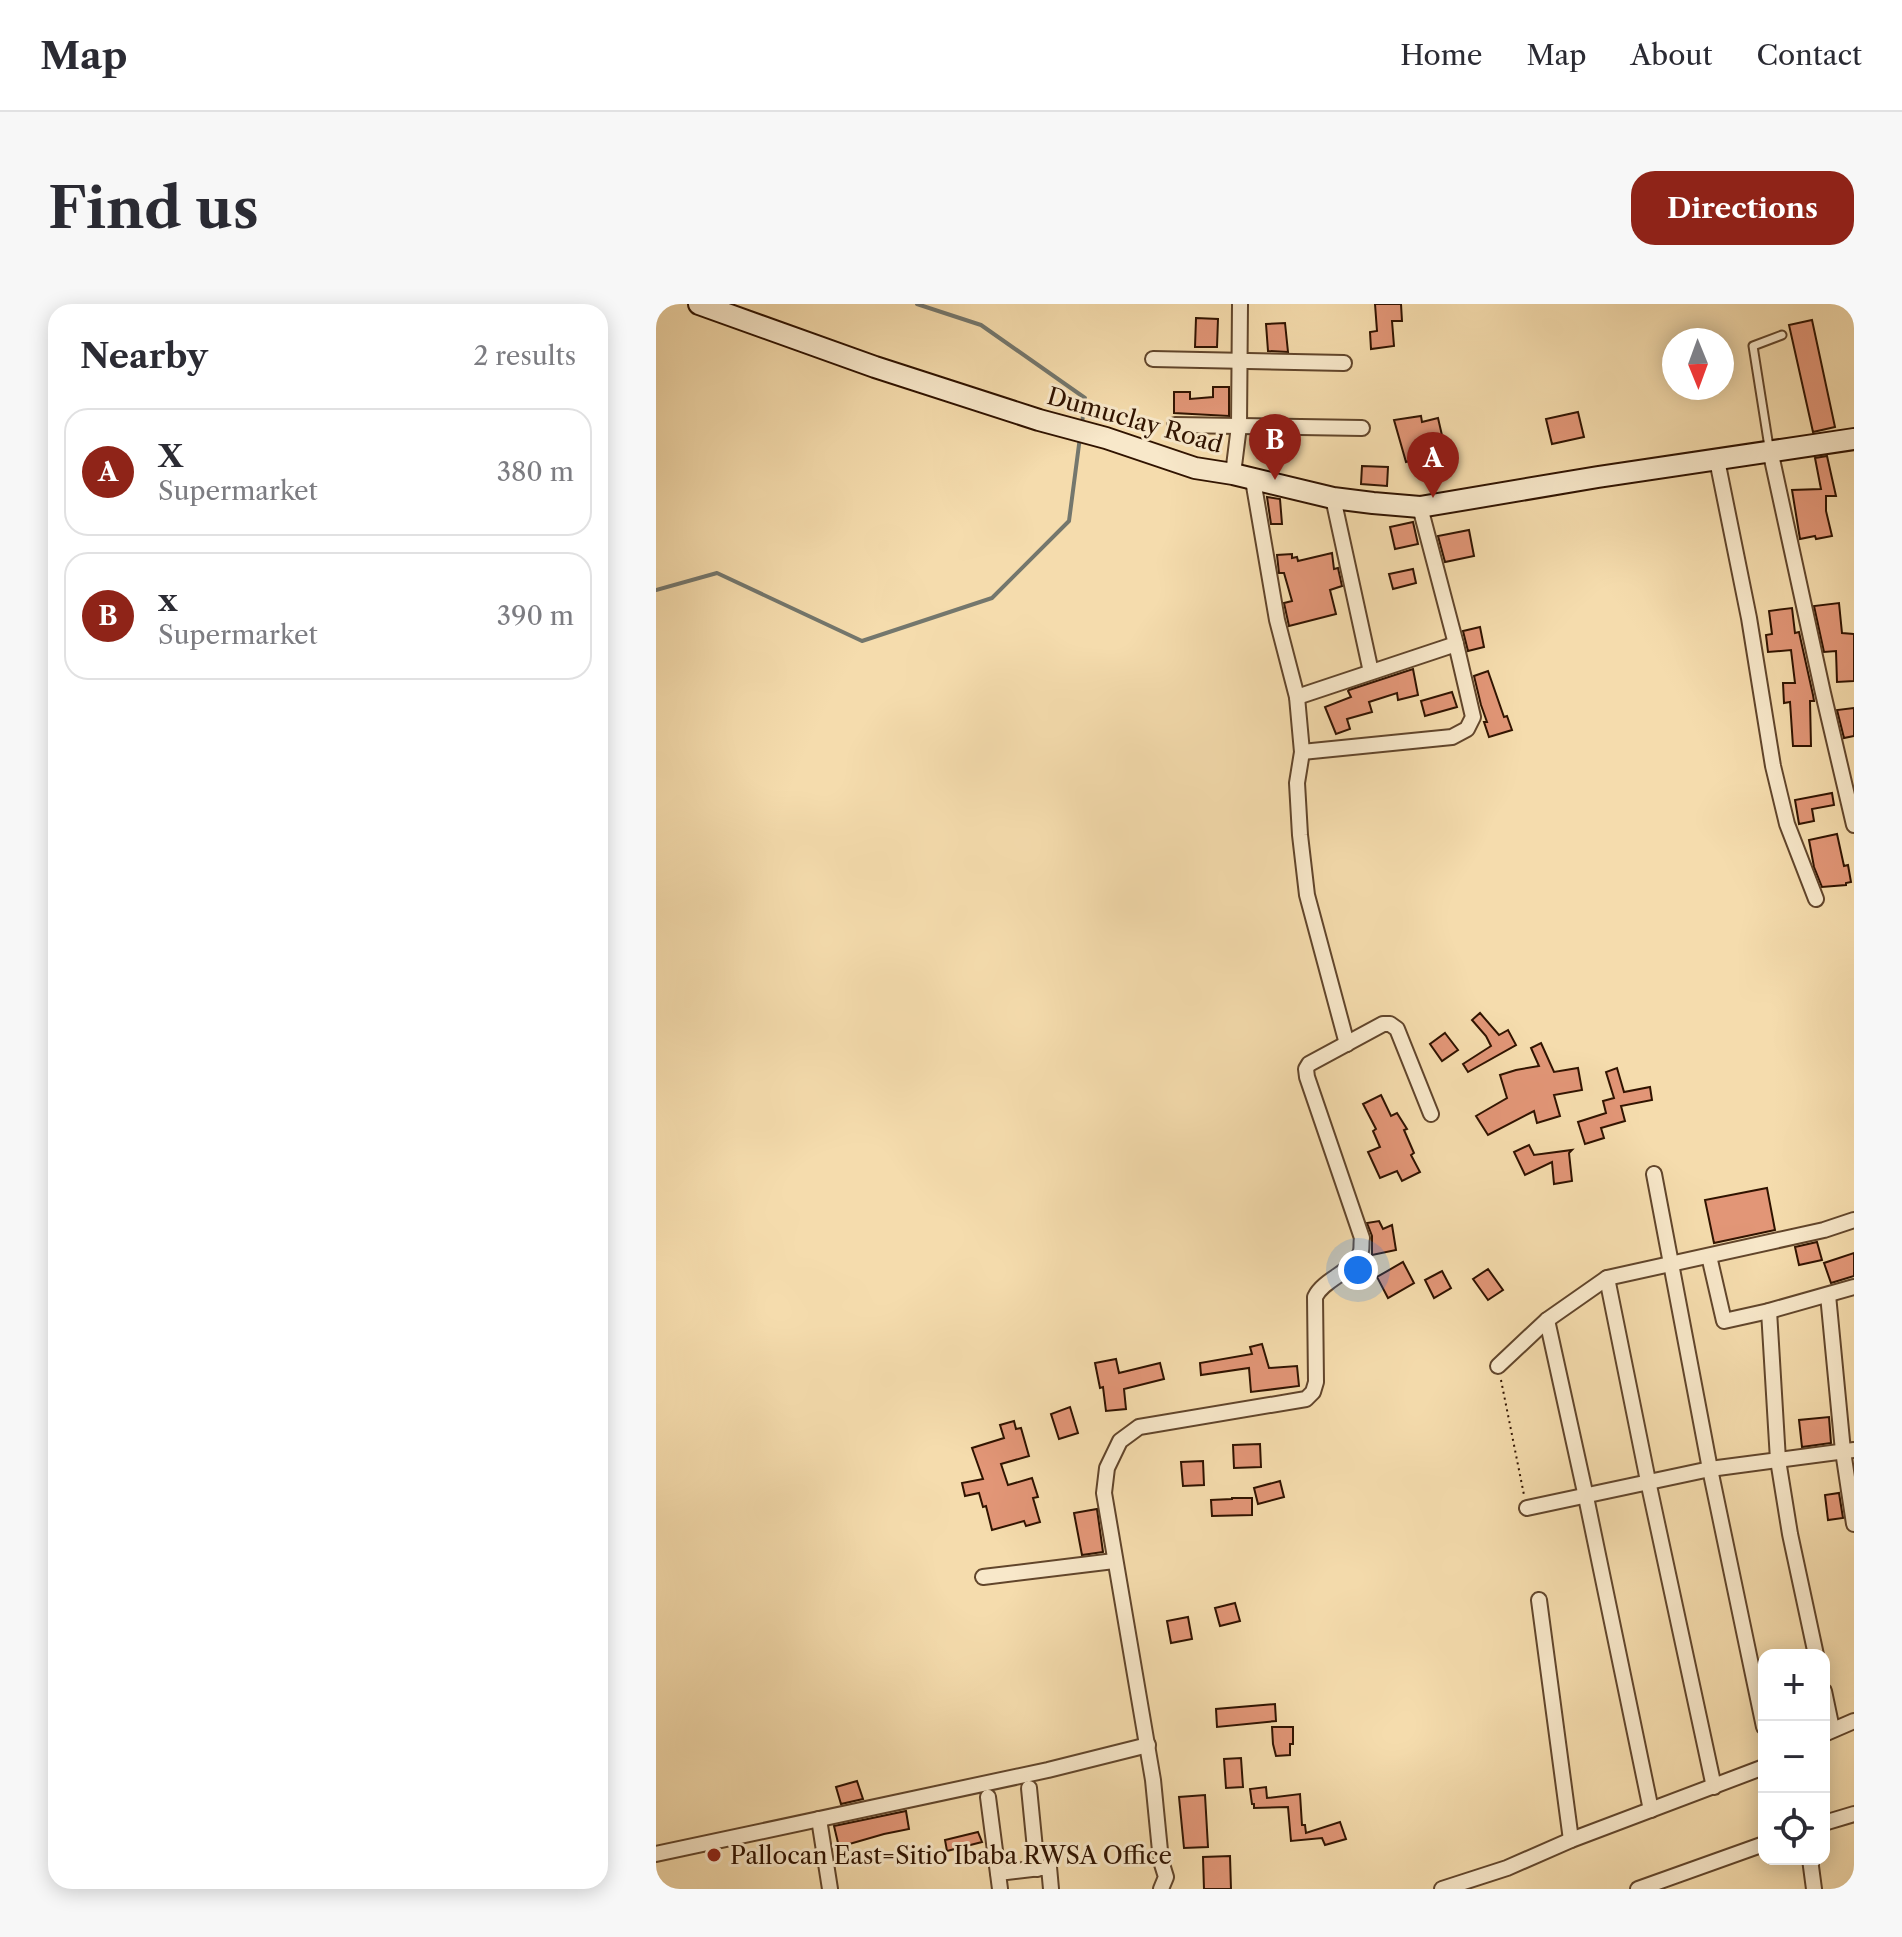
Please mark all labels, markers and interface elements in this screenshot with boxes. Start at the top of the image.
text: Map [40,32,128,79]
text: Home [1400,38,1482,72]
text: Map [1526,38,1586,72]
text: About [1630,38,1712,72]
text: Contact [1756,38,1862,72]
button: Directions [1631,171,1854,245]
text: Find us [48,174,259,243]
north arrow [1662,328,1734,400]
text: Nearby [80,335,208,377]
text: 2 results [473,340,576,372]
street label: Dumuclay Road [1044,381,1227,459]
pin: B [1249,414,1301,480]
pin: A [1407,432,1459,498]
text: X [158,438,183,475]
text: A [98,456,118,488]
text: 380 m [497,456,574,488]
text: Supermarket [158,475,318,507]
text: x [158,582,178,619]
text: B [98,600,118,632]
text: 390 m [497,600,574,632]
text: Supermarket [158,619,318,651]
your location [1338,1250,1378,1290]
map controls [1758,1649,1830,1865]
button: + [1758,1649,1830,1721]
button: − [1758,1721,1830,1793]
button: locate [1758,1793,1830,1865]
place label: Pallocan East=Sitio Ibaba RWSA Office [730,1841,1172,1870]
marker: Pallocan East=Sitio Ibaba RWSA Office [705,1846,723,1864]

